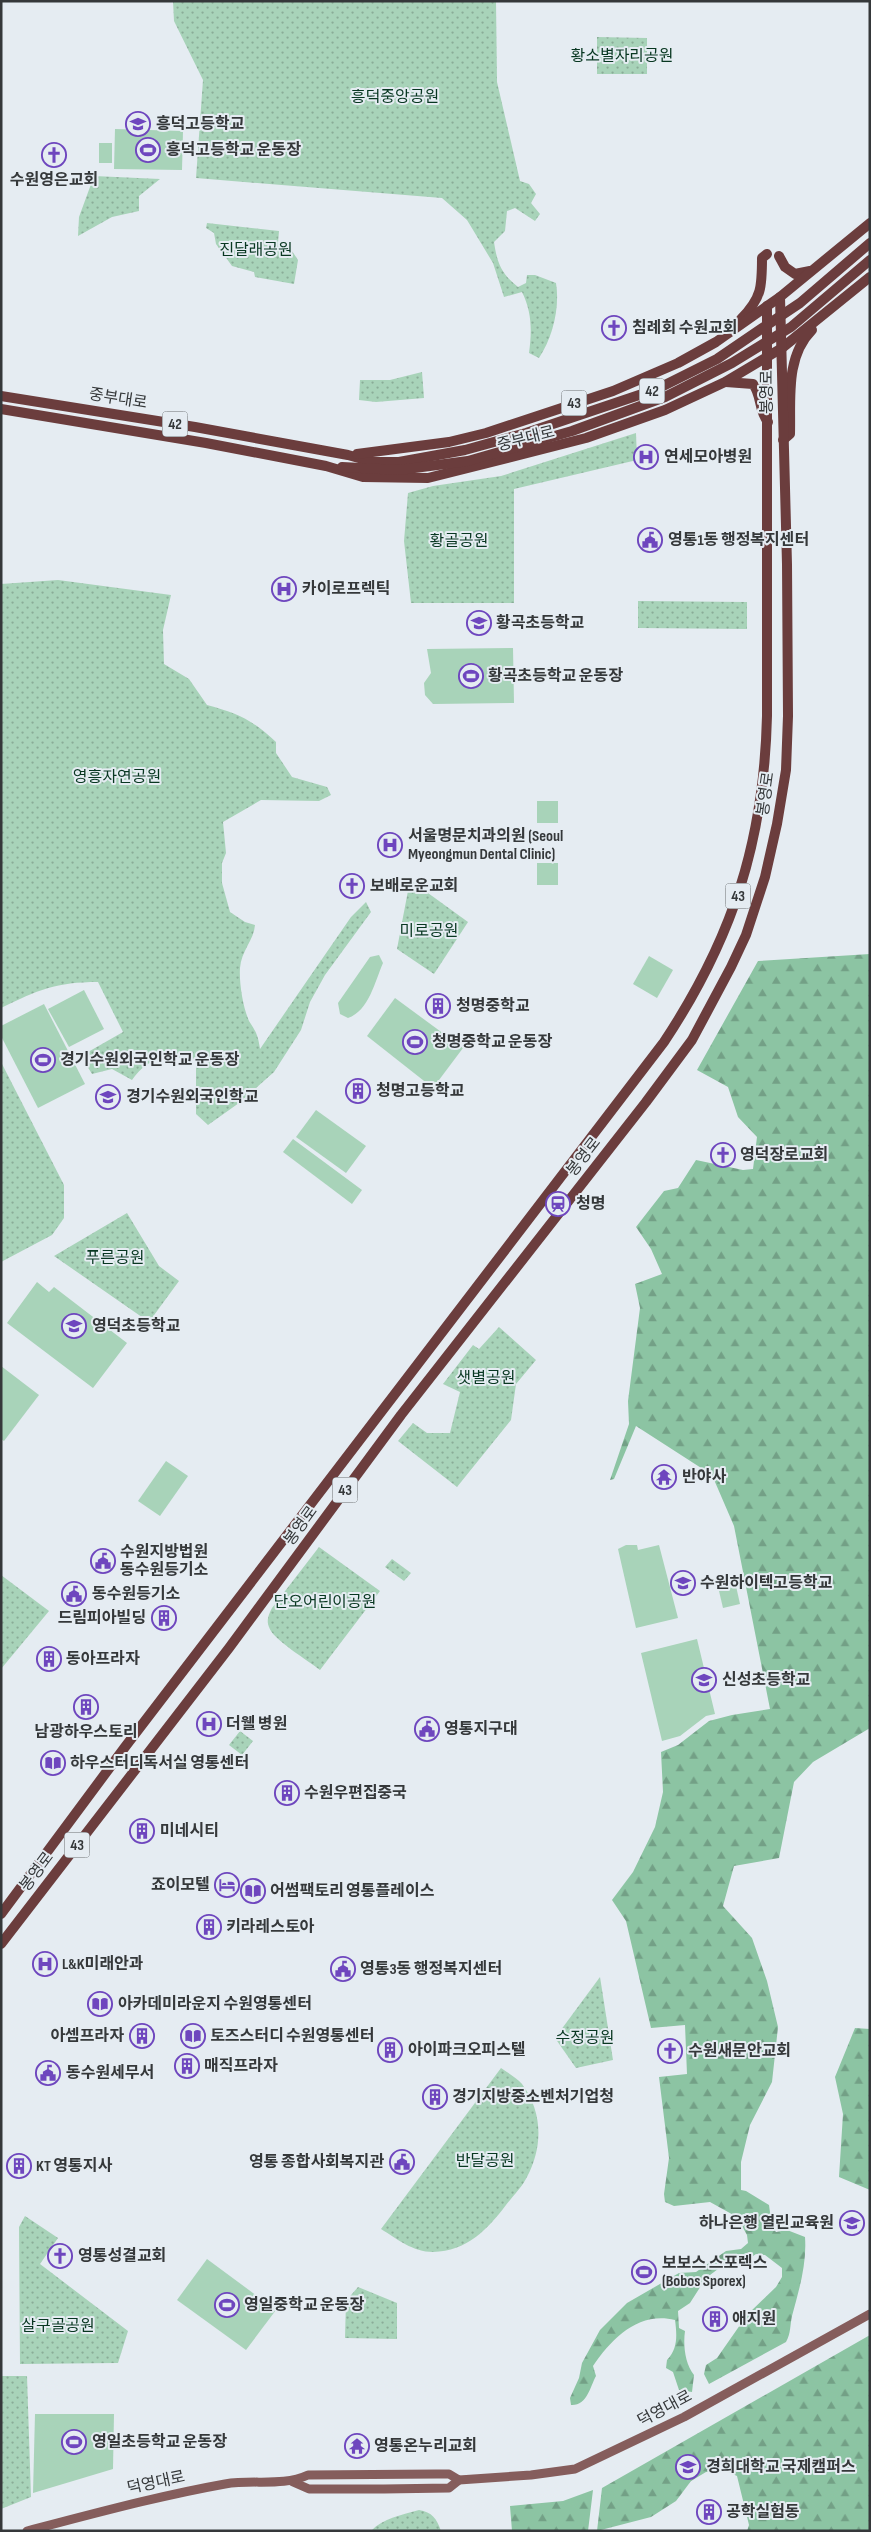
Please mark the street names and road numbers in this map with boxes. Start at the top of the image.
street label: 봉영로 [758,370,777,414]
road number: 42 [640,378,664,404]
street label: 중부대로 [87,385,149,413]
road number: 43 [562,390,586,416]
road number: 42 [162,412,188,436]
street label: 중부대로 [495,423,557,455]
street label: 봉영로 [754,771,779,817]
road number: 43 [726,884,750,908]
street label: 봉영로 [563,1134,605,1180]
road number: 43 [332,1478,358,1502]
street label: 봉영로 [280,1502,322,1549]
road number: 43 [64,1832,90,1858]
street label: 봉영로 [16,1848,58,1895]
street label: 덕영대로 [635,2387,696,2431]
street label: 덕영대로 [125,2468,187,2498]

